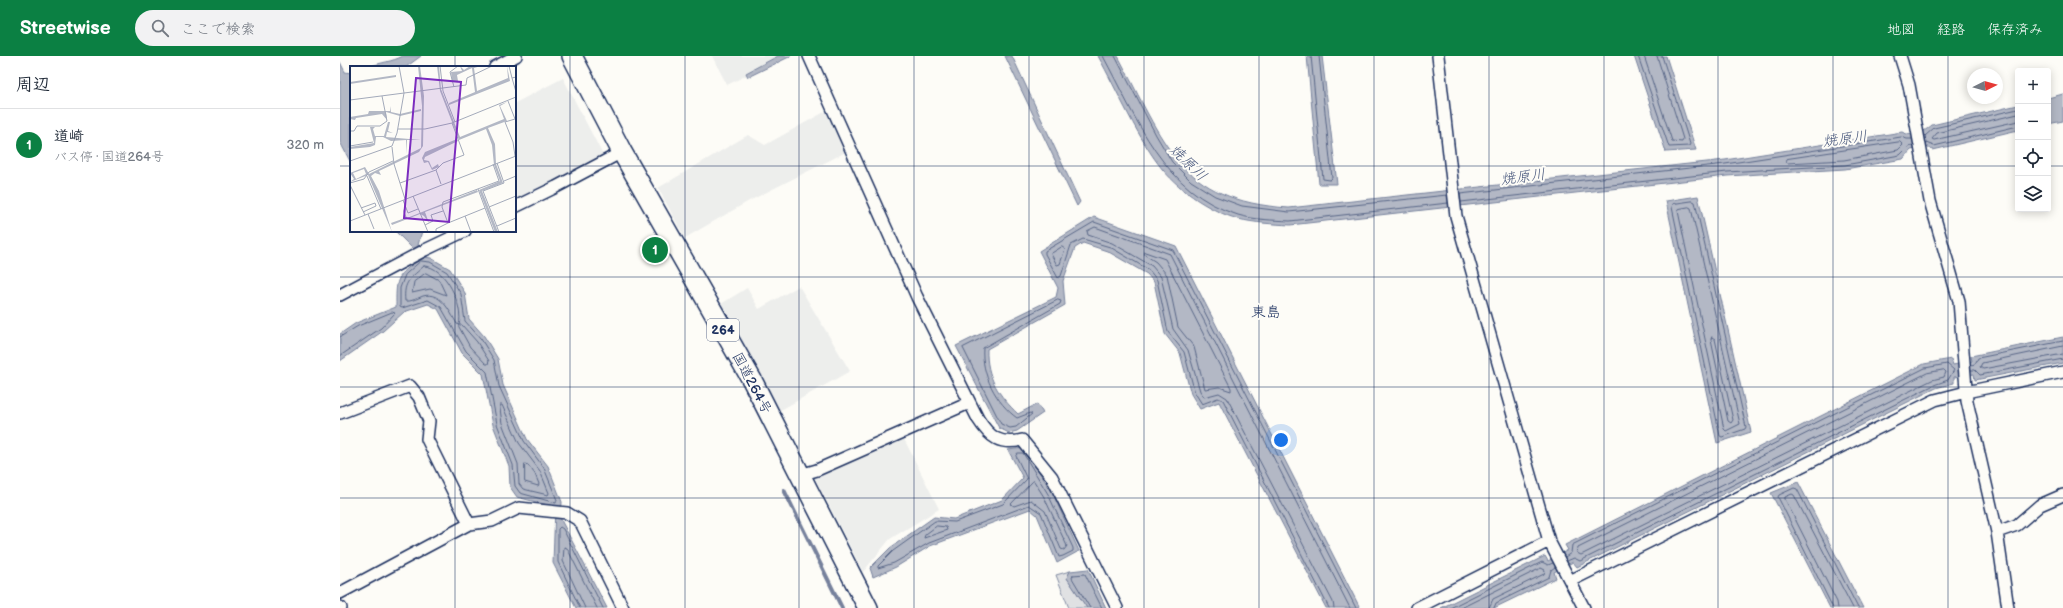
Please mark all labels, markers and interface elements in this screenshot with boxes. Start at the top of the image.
search box [135,10,415,46]
text: Streetwise [20,17,111,40]
icon: search [149,17,171,39]
text: ここで検索 [181,20,256,39]
text: 地図 [1887,21,1915,38]
text: 経路 [1937,21,1965,38]
text: 保存済み [1987,21,2043,38]
inset map [350,66,516,232]
north arrow [1967,68,2003,104]
map controls [2015,68,2051,212]
button: + [2015,68,2051,104]
text: 周辺 [16,75,50,95]
button: − [2015,104,2051,140]
text: 道崎 [54,127,84,146]
water label: 焼原川 [1822,127,1868,151]
text: 1 [26,137,32,153]
text: 320 m [286,137,324,153]
button: locate [2015,140,2051,176]
water label: 焼原川 [1165,141,1211,185]
text: バス停 · 国道264号 [54,149,164,165]
water label: 焼原川 [1500,165,1546,189]
button: layers [2015,176,2051,212]
pin: 1 [642,235,668,265]
district label: 東島 [1251,303,1281,322]
road number: 264 [707,319,739,341]
street label: 国道264号 [729,349,775,417]
your location [1271,430,1291,450]

